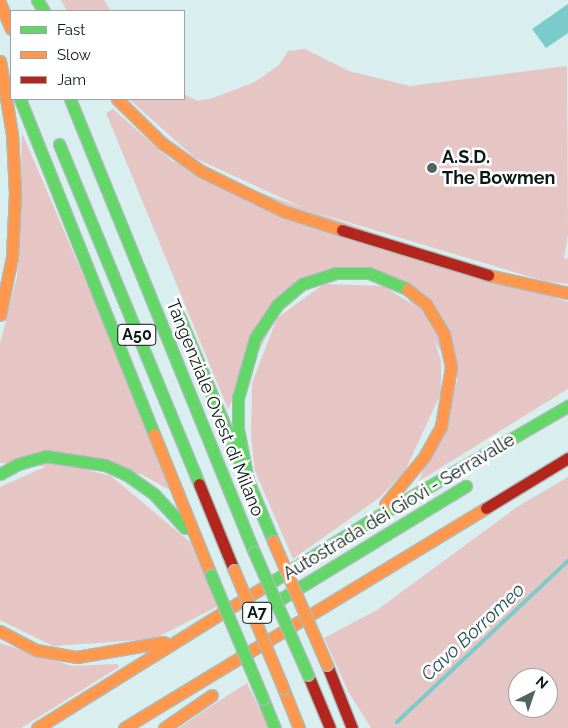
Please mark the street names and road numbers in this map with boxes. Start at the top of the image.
street label: Tangenziale Ovest di Milano [161,296,269,520]
road number: A50 [117,322,157,348]
street label: Autostrada dei Giovi - Serravalle [279,429,519,585]
road number: A7 [242,600,272,626]

